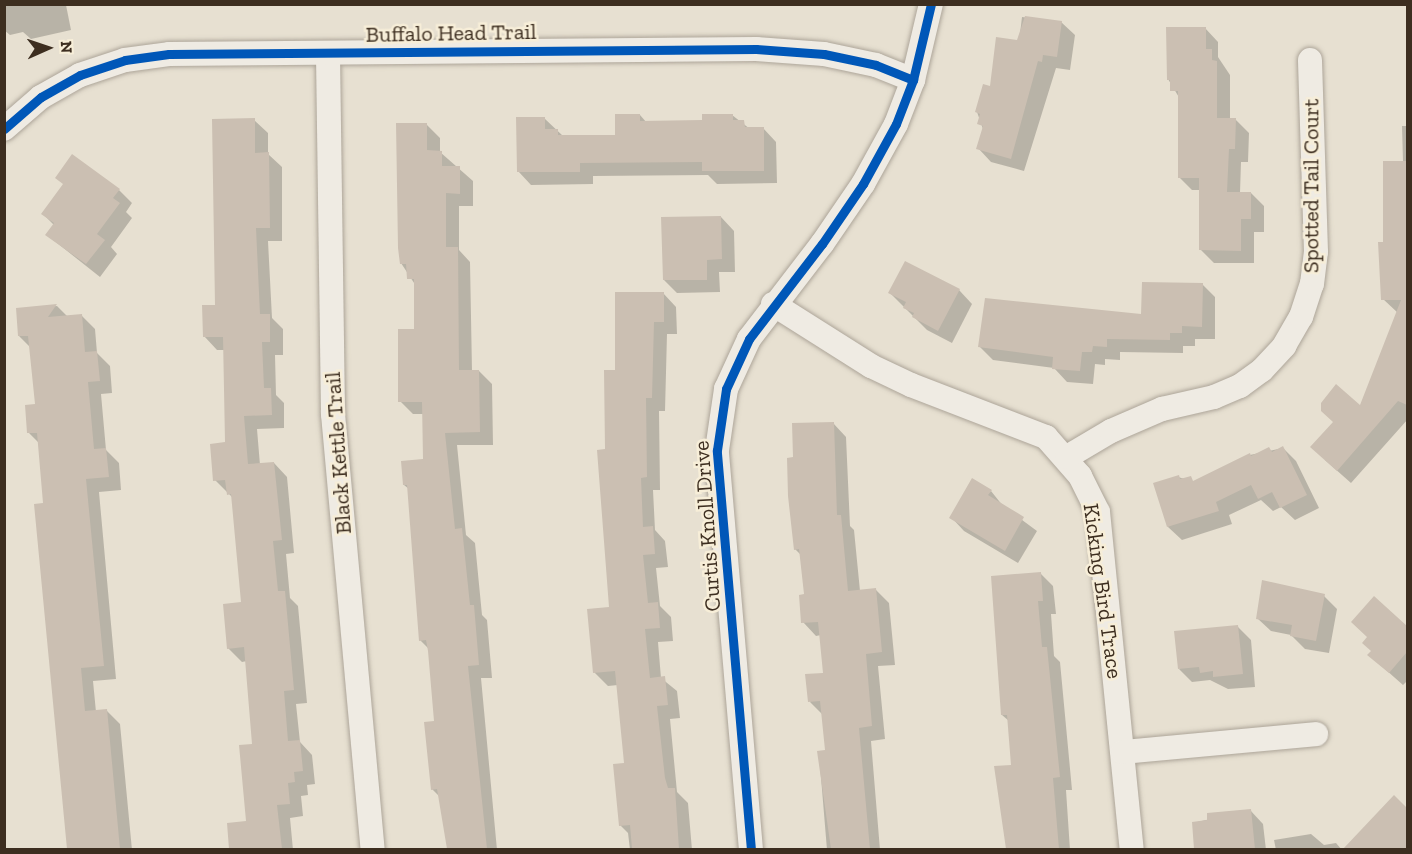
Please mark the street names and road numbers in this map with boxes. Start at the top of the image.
street label: Buffalo Head Trail [365,18,537,48]
street label: Spotted Tail Court [1298,99,1324,273]
street label: Black Kettle Trail [319,371,357,535]
street label: Curtis Knoll Drive [688,440,726,612]
street label: Kicking Bird Trace [1078,501,1128,681]

